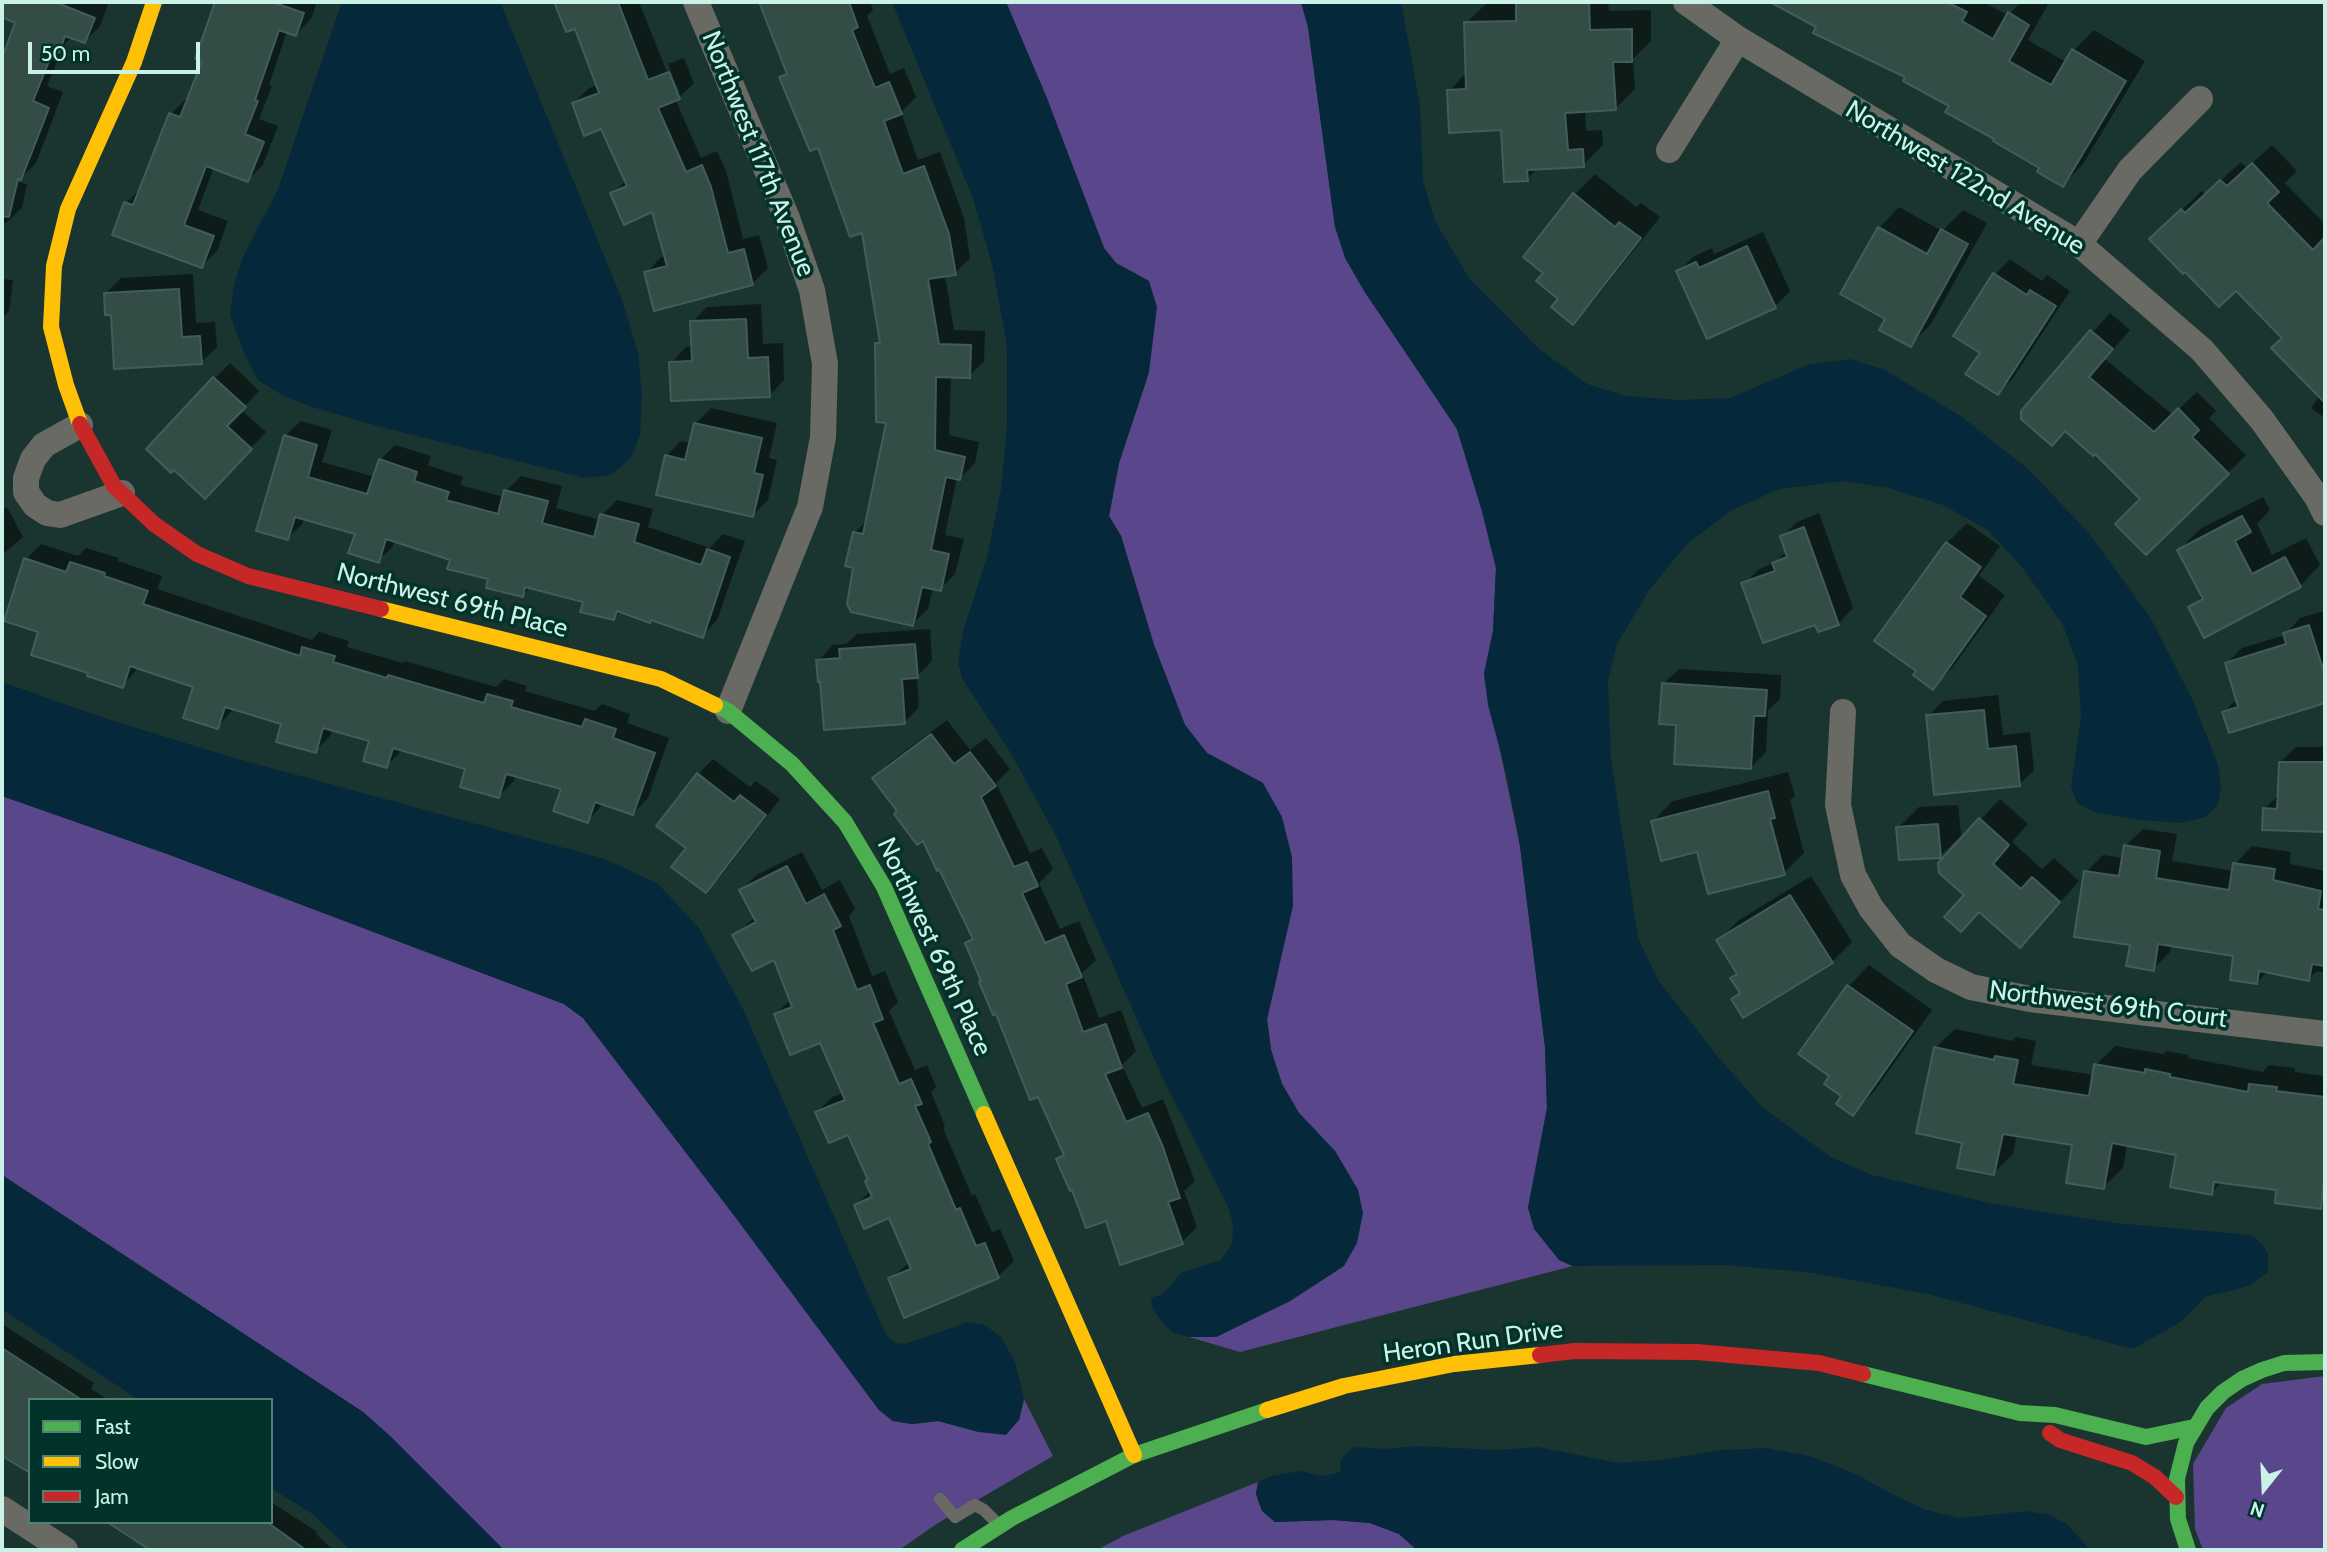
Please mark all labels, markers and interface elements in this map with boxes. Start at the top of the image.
street label: Northwest 117th Avenue [695,27,821,281]
scale bar [32,28,203,72]
text: 50 m [41,41,90,66]
street label: Northwest 122nd Avenue [1840,94,2090,262]
street label: Northwest 69th Place [333,557,571,645]
street label: Northwest 69th Place [870,833,998,1061]
street label: Northwest 69th Court [1987,975,2229,1035]
street label: Heron Run Drive [1381,1314,1565,1370]
legend [28,1398,273,1524]
text: Fast [95,1414,131,1439]
text: Slow [95,1449,139,1474]
north arrow [2229,1454,2299,1524]
text: Jam [95,1484,129,1509]
text: N [2247,1496,2267,1522]

